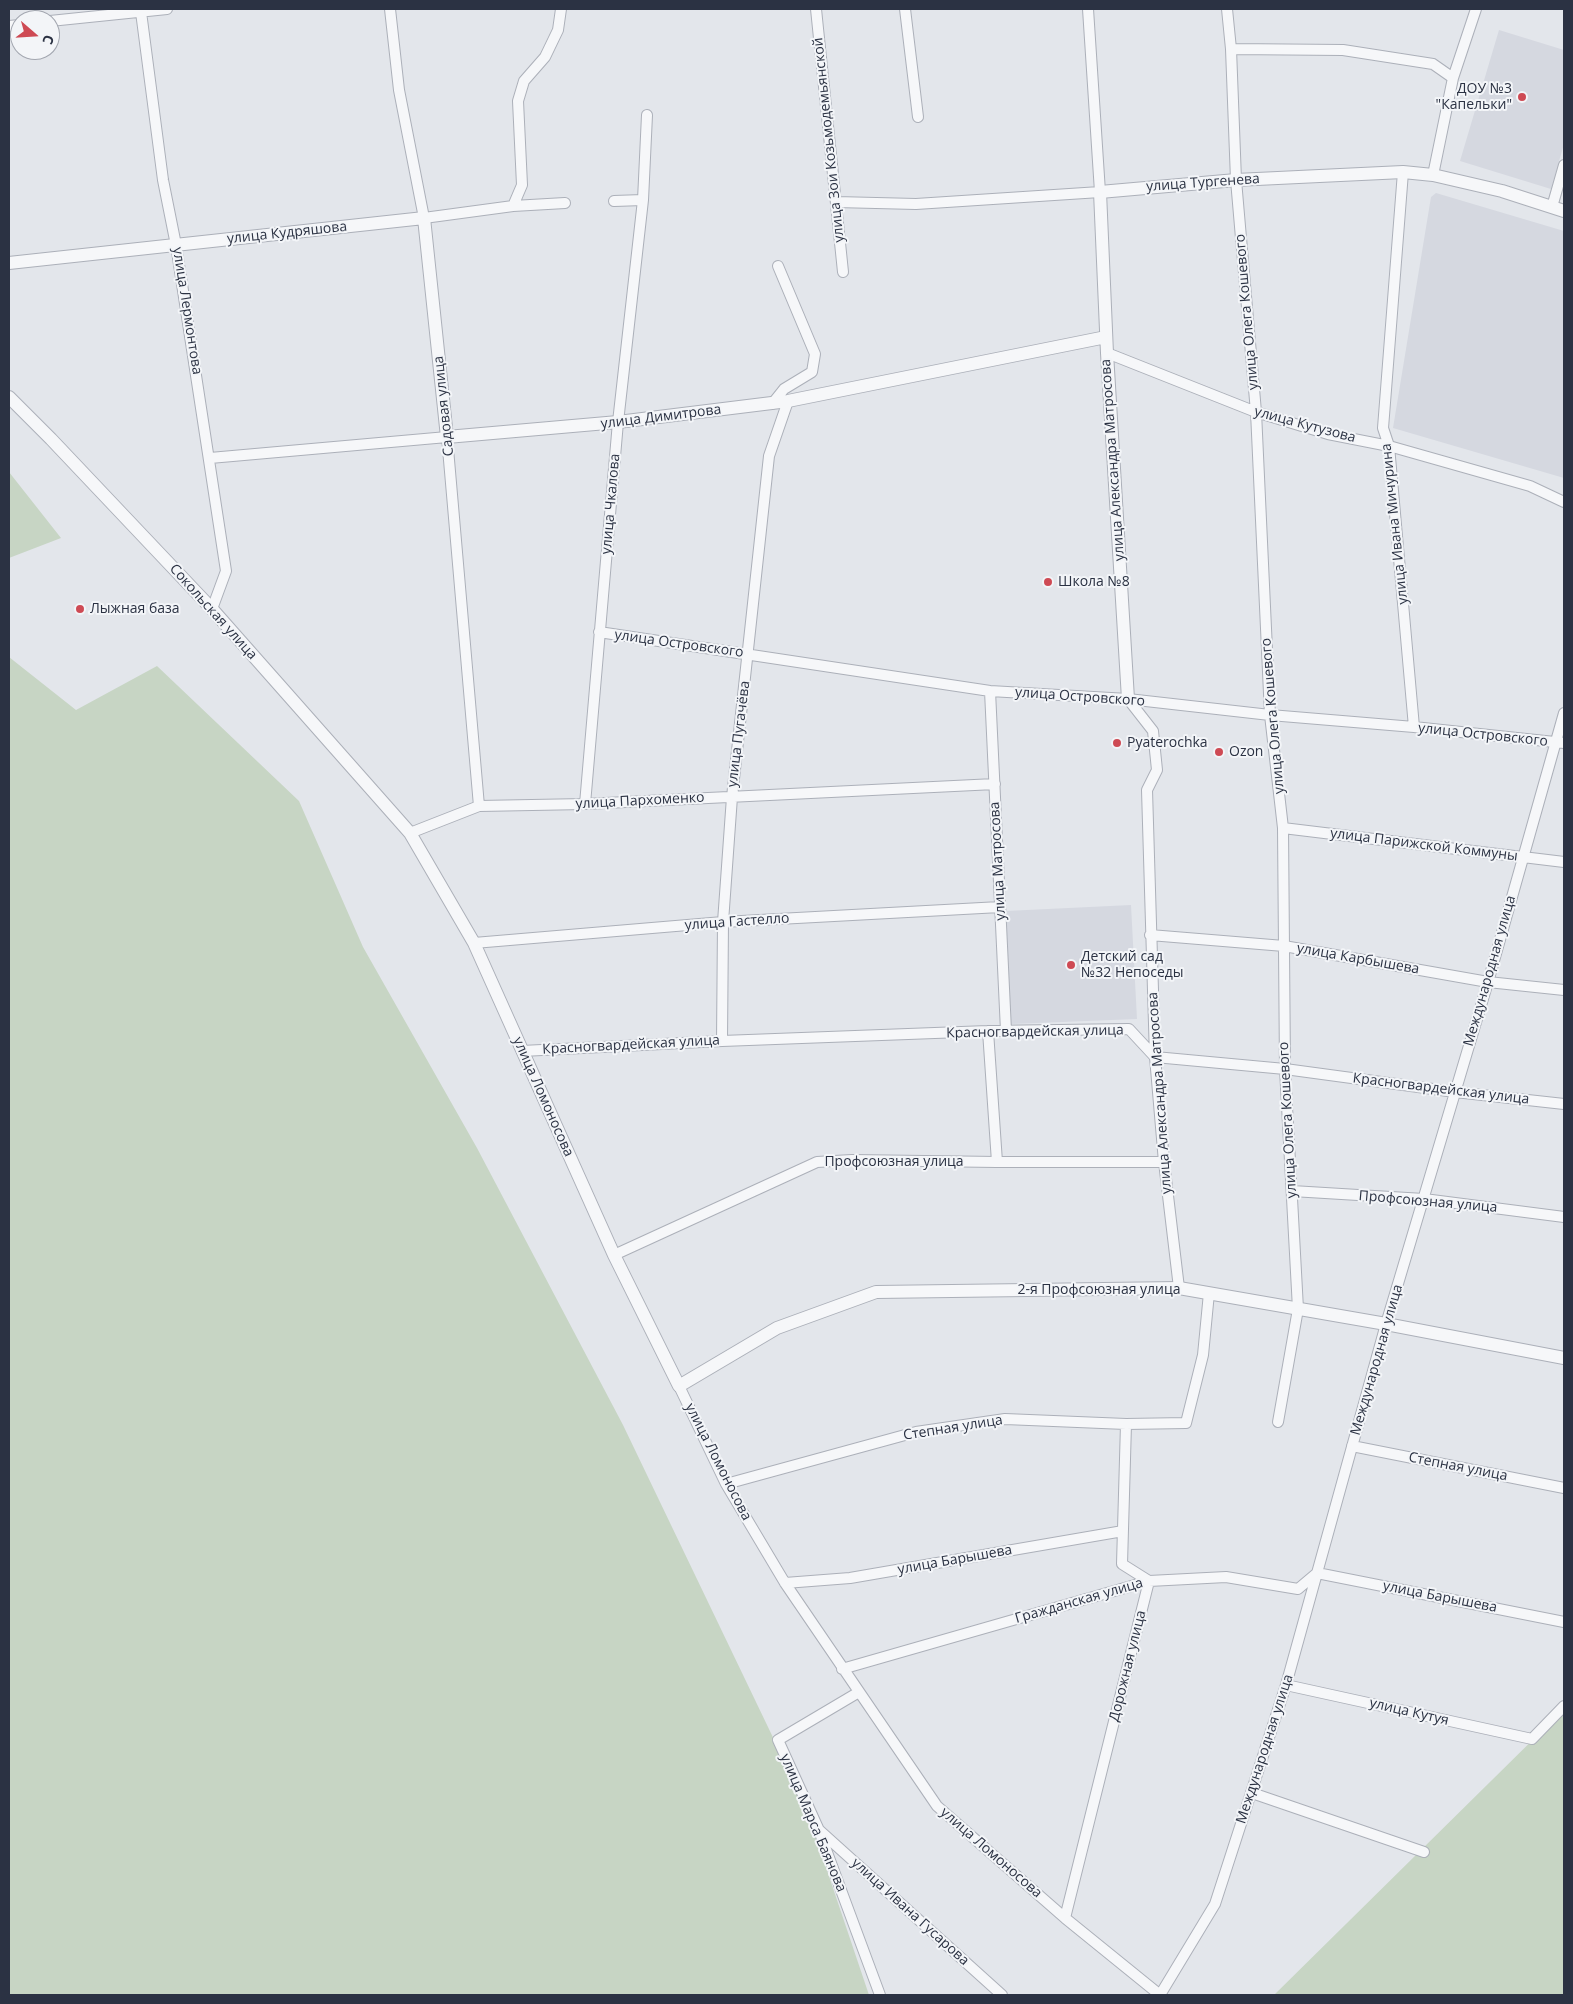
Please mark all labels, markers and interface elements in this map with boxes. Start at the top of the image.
north arrow [10,10,60,60]
text: С [38,32,59,47]
street label: улица Зои Козьмодемьянской [810,37,848,243]
place label: ДОУ №3 "Капельки" [1436,81,1512,114]
marker: ДОУ №3 "Капельки" [1516,91,1528,103]
street label: улица Тургенева [1146,171,1260,195]
street label: улица Кудряшова [226,218,348,248]
street label: улица Олега Кошевого [1232,233,1262,391]
street label: улица Лермонтова [169,246,205,376]
street label: Садовая улица [430,355,458,457]
street label: улица Александра Матросова [1098,358,1128,562]
street label: улица Димитрова [600,401,722,433]
street label: улица Кутузова [1252,403,1358,447]
street label: улица Ивана Мичурина [1378,443,1412,605]
street label: улица Чкалова [598,453,624,555]
street label: Сокольская улица [166,561,260,663]
place label: Школа №8 [1058,574,1130,590]
marker: Школа №8 [1042,576,1054,588]
place label: Лыжная база [90,601,180,617]
marker: Лыжная база [74,603,86,615]
street label: улица Островского [613,627,745,661]
street label: улица Олега Кошевого [1258,637,1288,795]
street label: улица Пугачёва [724,680,754,788]
street label: улица Островского [1015,684,1145,710]
street label: улица Островского [1417,720,1549,750]
place label: Pyaterochka [1127,735,1208,751]
marker: Pyaterochka [1111,737,1123,749]
place label: Ozon [1229,744,1263,760]
marker: Ozon [1213,746,1225,758]
street label: улица Пархоменко [575,789,705,813]
street label: улица Матросова [986,801,1010,921]
street label: улица Парижской Коммуны [1329,825,1519,865]
street label: Международная улица [1460,894,1520,1048]
street label: улица Гастелло [684,910,790,934]
street label: улица Карбышева [1295,940,1421,978]
place label: Детский сад №32 Непоседы [1081,949,1184,982]
marker: Детский сад №32 Непоседы [1065,959,1077,971]
street label: улица Александра Матросова [1145,991,1175,1195]
street label: Красногвардейская улица [946,1022,1124,1042]
street label: Красногвардейская улица [542,1032,720,1058]
street label: улица Ломоносова [509,1035,577,1159]
street label: улица Олега Кошевого [1276,1041,1300,1199]
street label: Красногвардейская улица [1352,1070,1530,1108]
street label: Профсоюзная улица [824,1154,964,1170]
street label: Профсоюзная улица [1358,1188,1498,1216]
street label: 2-я Профсоюзная улица [1017,1282,1181,1298]
street label: Международная улица [1347,1283,1407,1437]
street label: улица Ломоносова [681,1401,755,1523]
street label: Степная улица [902,1412,1004,1444]
street label: Степная улица [1407,1449,1509,1485]
street label: улица Барышева [896,1542,1014,1578]
street label: Гражданская улица [1013,1575,1145,1627]
street label: улица Барышева [1382,1578,1498,1616]
street label: Дорожная улица [1106,1609,1150,1723]
street label: Международная улица [1233,1672,1297,1826]
street label: улица Кутуя [1368,1695,1450,1729]
street label: улица Марса Баянова [776,1751,850,1895]
street label: улица Ломоносова [937,1804,1045,1902]
street label: улица Ивана Гусарова [848,1855,972,1969]

